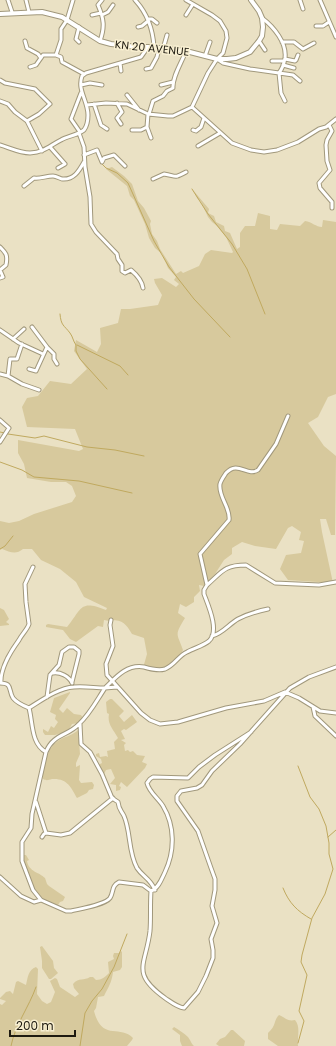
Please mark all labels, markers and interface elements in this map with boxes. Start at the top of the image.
street label: KN 20 AVENUE [114,36,190,60]
scale bar [10,1012,75,1038]
text: 200 m [16,1017,54,1034]

